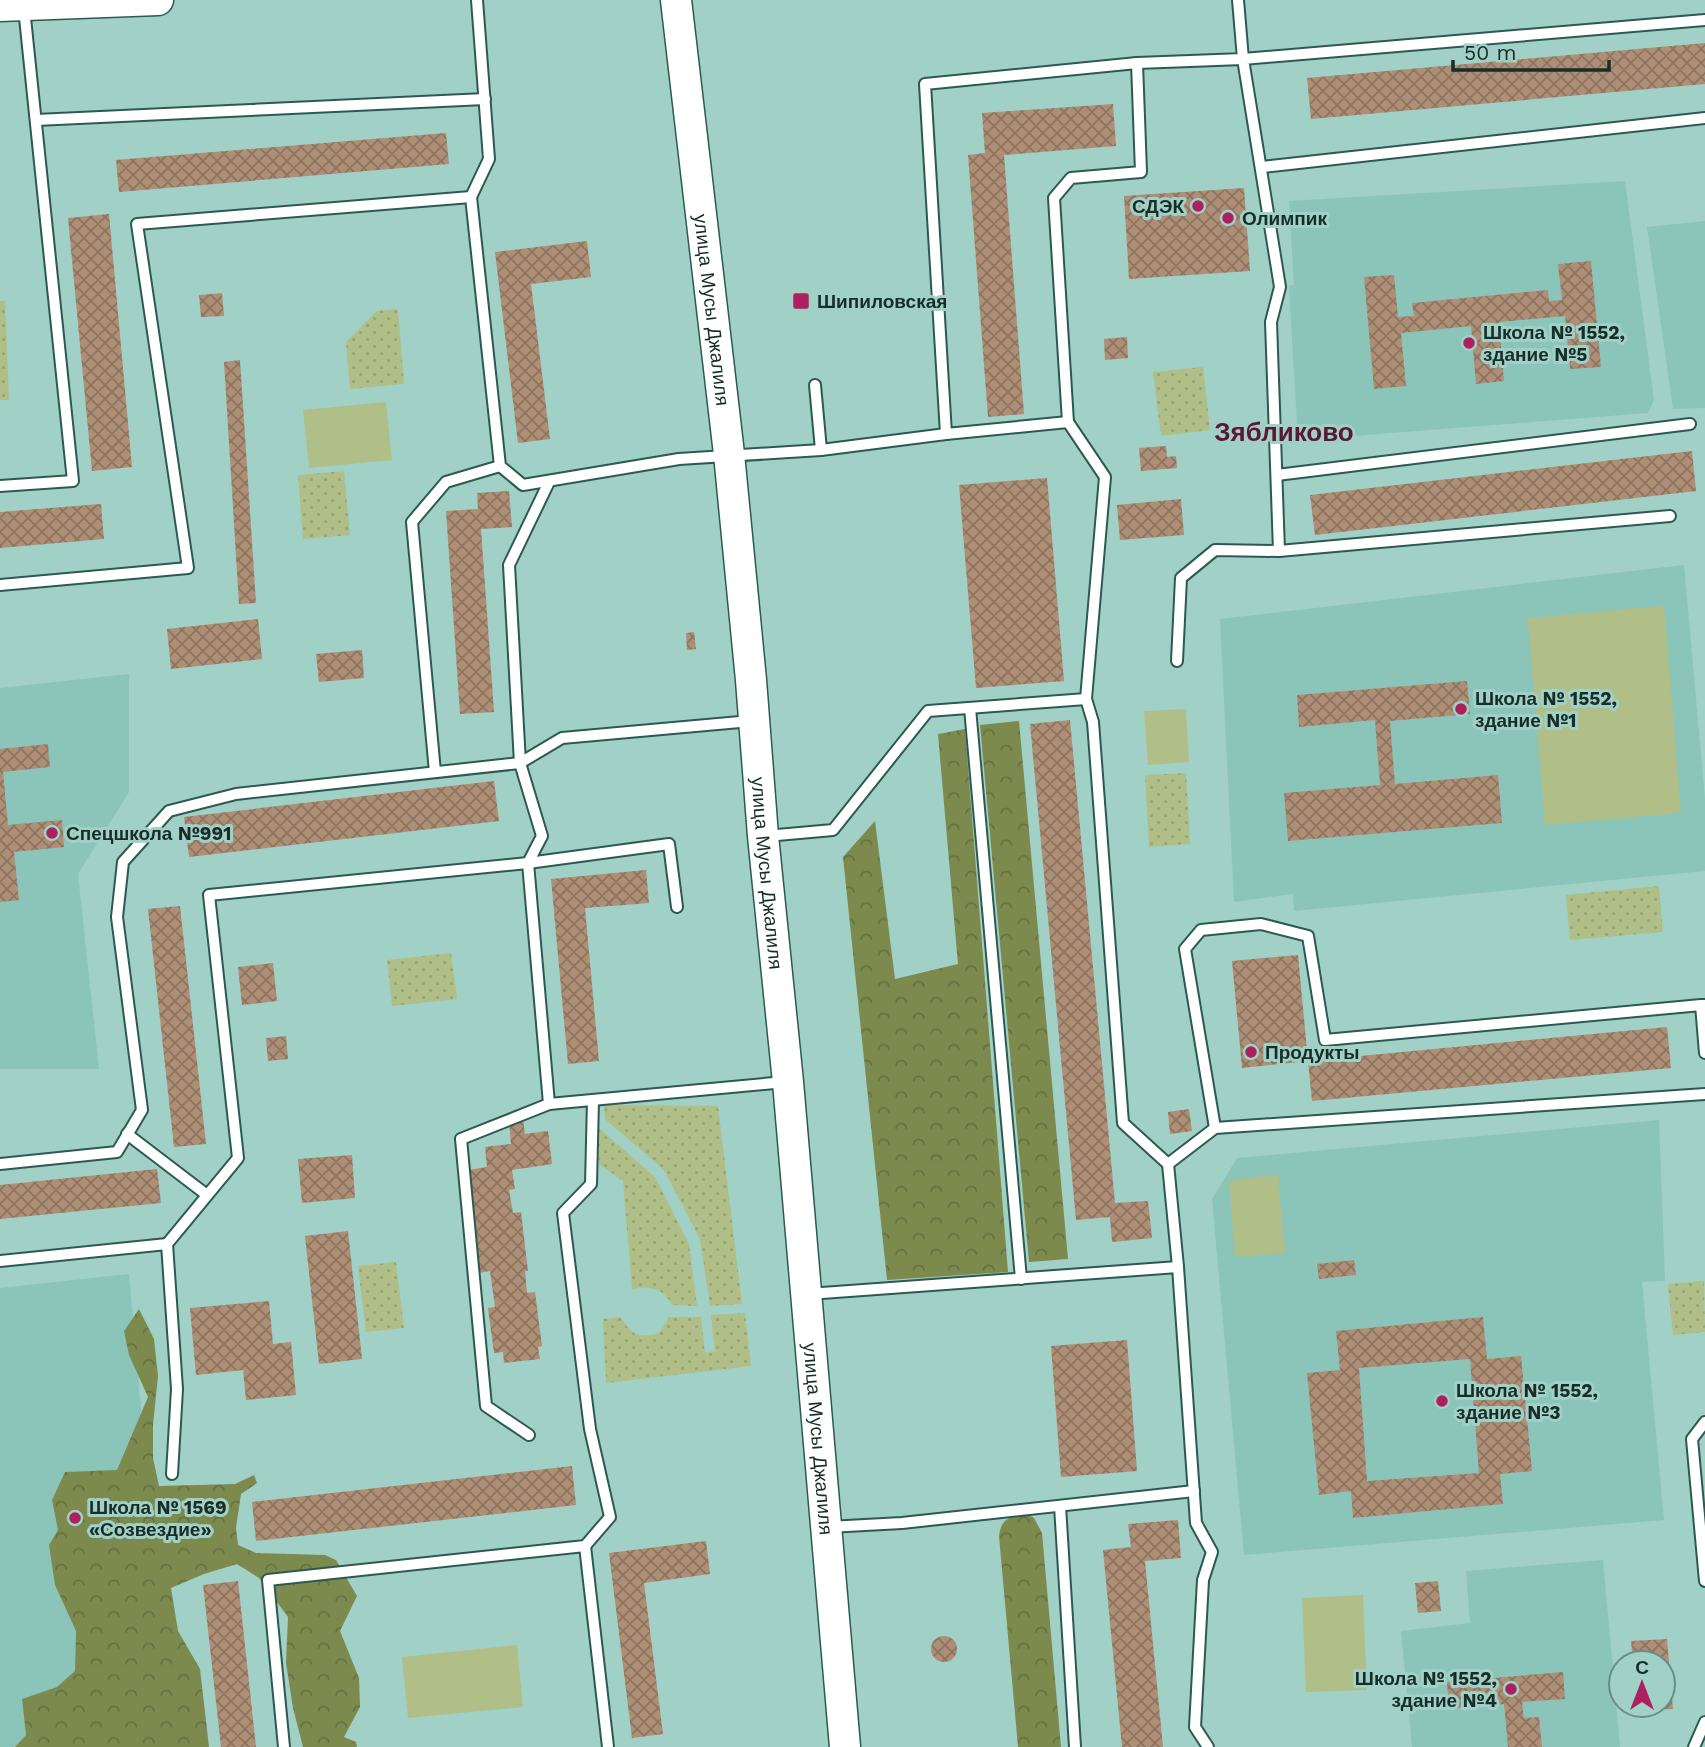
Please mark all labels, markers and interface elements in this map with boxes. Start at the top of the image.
scale bar [1453,28,1609,72]
text: 50 m [1464,40,1516,65]
place label: СДЭК [1132,195,1184,218]
marker: СДЭК [1190,198,1206,214]
place label: Олимпик [1242,207,1327,230]
marker: Олимпик [1220,210,1236,226]
street label: улица Мусы Джалиля [690,213,735,407]
place label: Шипиловская [817,290,947,313]
marker: Шипиловская [791,291,811,311]
place label: Школа № 1552, здание №5 [1483,321,1625,366]
marker: Школа № 1552, здание №5 [1461,335,1477,351]
district label: Зябликово [1214,417,1354,447]
place label: Школа № 1552, здание №1 [1475,687,1617,732]
marker: Школа № 1552, здание №1 [1453,701,1469,717]
street label: улица Мусы Джалиля [747,776,788,970]
place label: Спецшкола №991 [66,822,231,845]
marker: Спецшкола №991 [44,825,60,841]
place label: Продукты [1265,1041,1360,1064]
marker: Продукты [1243,1044,1259,1060]
street label: улица Мусы Джалиля [799,1342,838,1536]
place label: Школа № 1552, здание №3 [1456,1379,1598,1424]
marker: Школа № 1552, здание №3 [1434,1393,1450,1409]
place label: Школа № 1569 «Созвездие» [89,1496,227,1541]
marker: Школа № 1569 «Созвездие» [67,1510,83,1526]
north arrow [1607,1649,1677,1719]
text: С [1635,1656,1649,1679]
place label: Школа № 1552, здание №4 [1355,1667,1497,1712]
marker: Школа № 1552, здание №4 [1503,1681,1519,1697]

